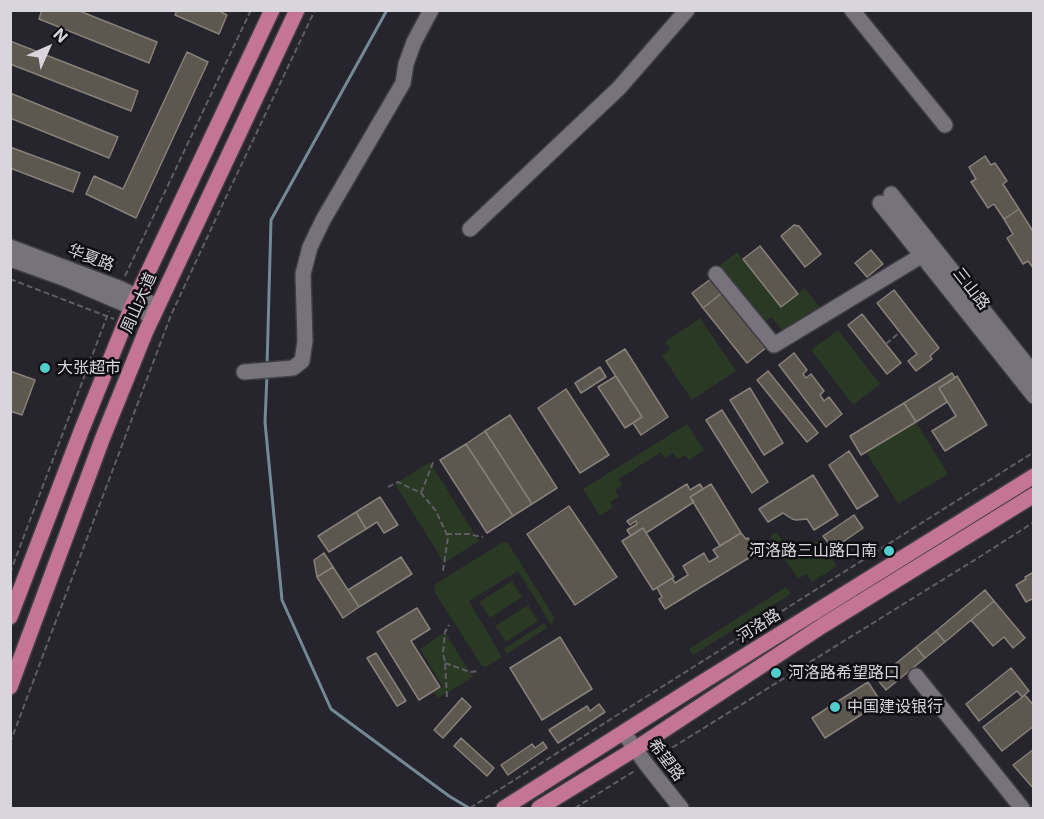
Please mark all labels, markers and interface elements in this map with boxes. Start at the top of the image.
north arrow [18,18,78,78]
text: N [49,24,72,47]
street label: 华夏路 [65,240,117,276]
street label: 三山路 [949,264,993,314]
street label: 周山大道 [117,270,161,336]
place label: 大张超市 [57,358,121,378]
marker: 大张超市 [38,361,52,375]
place label: 河洛路三山路口南 [749,541,877,561]
marker: 河洛路三山路口南 [882,544,896,558]
street label: 河洛路 [734,605,784,647]
place label: 河洛路希望路口 [788,663,900,683]
marker: 河洛路希望路口 [769,666,783,680]
place label: 中国建设银行 [847,697,943,717]
marker: 中国建设银行 [828,700,842,714]
street label: 希望路 [644,735,688,785]

